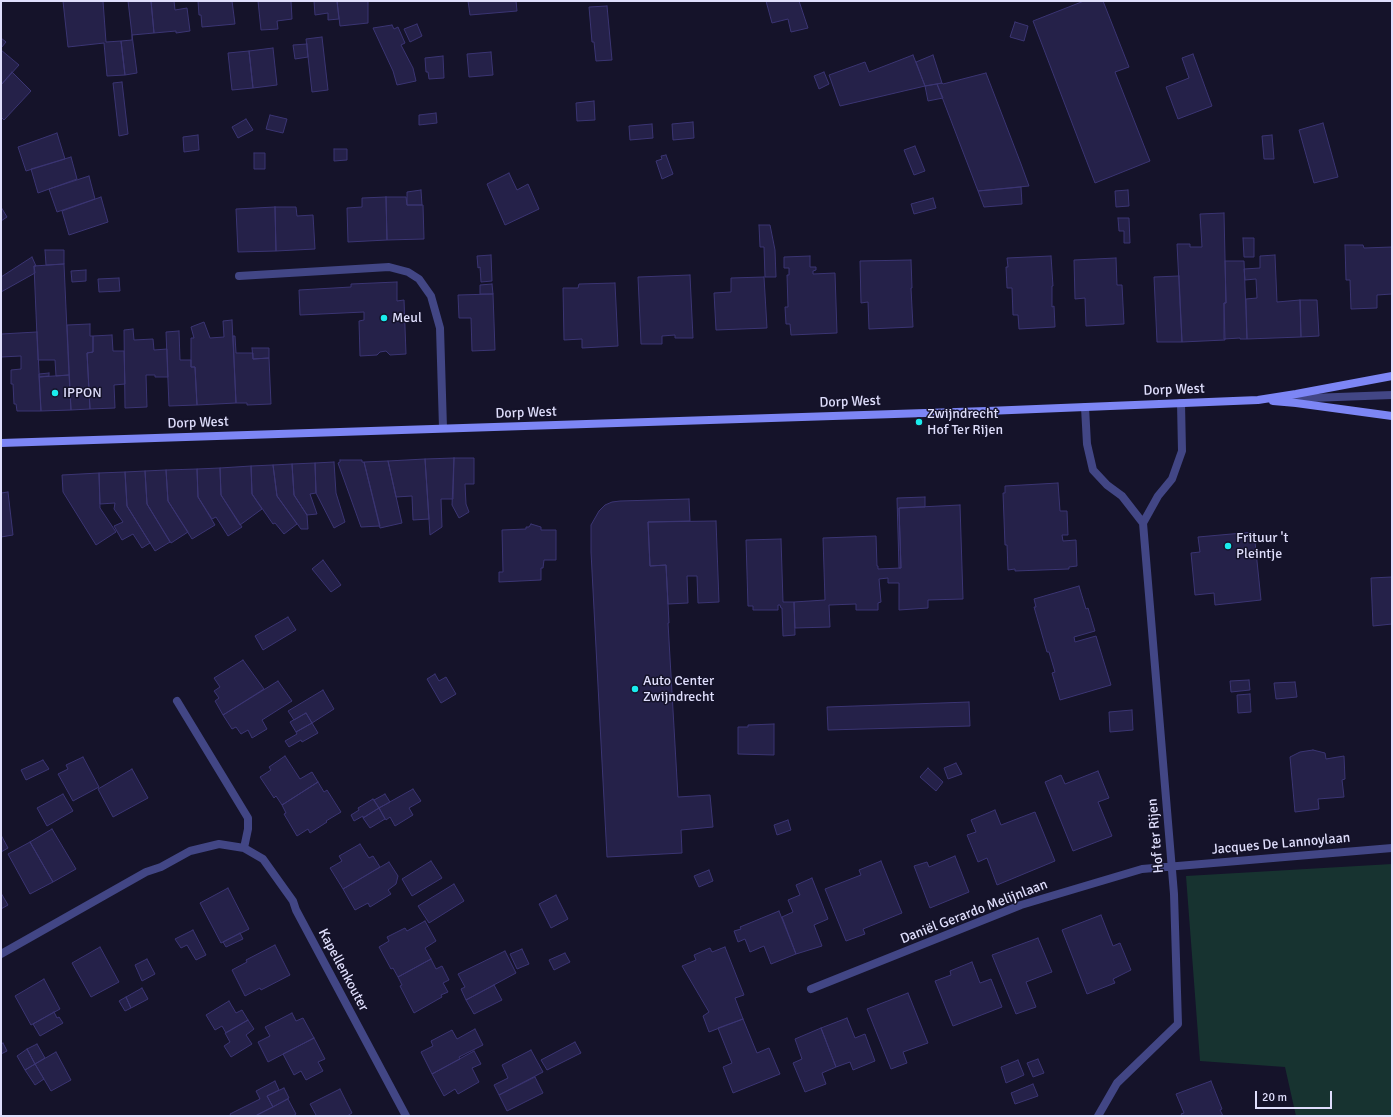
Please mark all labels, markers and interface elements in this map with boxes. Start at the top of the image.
place label: Meul [392,310,422,326]
marker: Meul [379,313,389,323]
street label: Dorp West [1143,381,1205,399]
place label: IPPON [63,385,102,401]
marker: IPPON [50,388,60,398]
street label: Dorp West [819,393,881,411]
street label: Dorp West [495,404,557,422]
place label: Zwijndrecht Hof Ter Rijen [927,406,1003,438]
street label: Dorp West [167,414,229,432]
marker: Zwijndrecht Hof Ter Rijen [914,417,924,427]
place label: Frituur 't Pleintje [1236,530,1288,562]
marker: Frituur 't Pleintje [1223,541,1233,551]
place label: Auto Center Zwijndrecht [643,673,714,706]
marker: Auto Center Zwijndrecht [630,684,640,694]
street label: Hof ter Rijen [1144,798,1168,874]
street label: Jacques De Lannoylaan [1211,830,1351,858]
street label: Daniël Gerardo Melijnlaan [898,876,1050,948]
street label: Kapellenkouter [314,926,372,1014]
scale bar [1257,1083,1334,1109]
text: 20 m [1262,1090,1287,1105]

